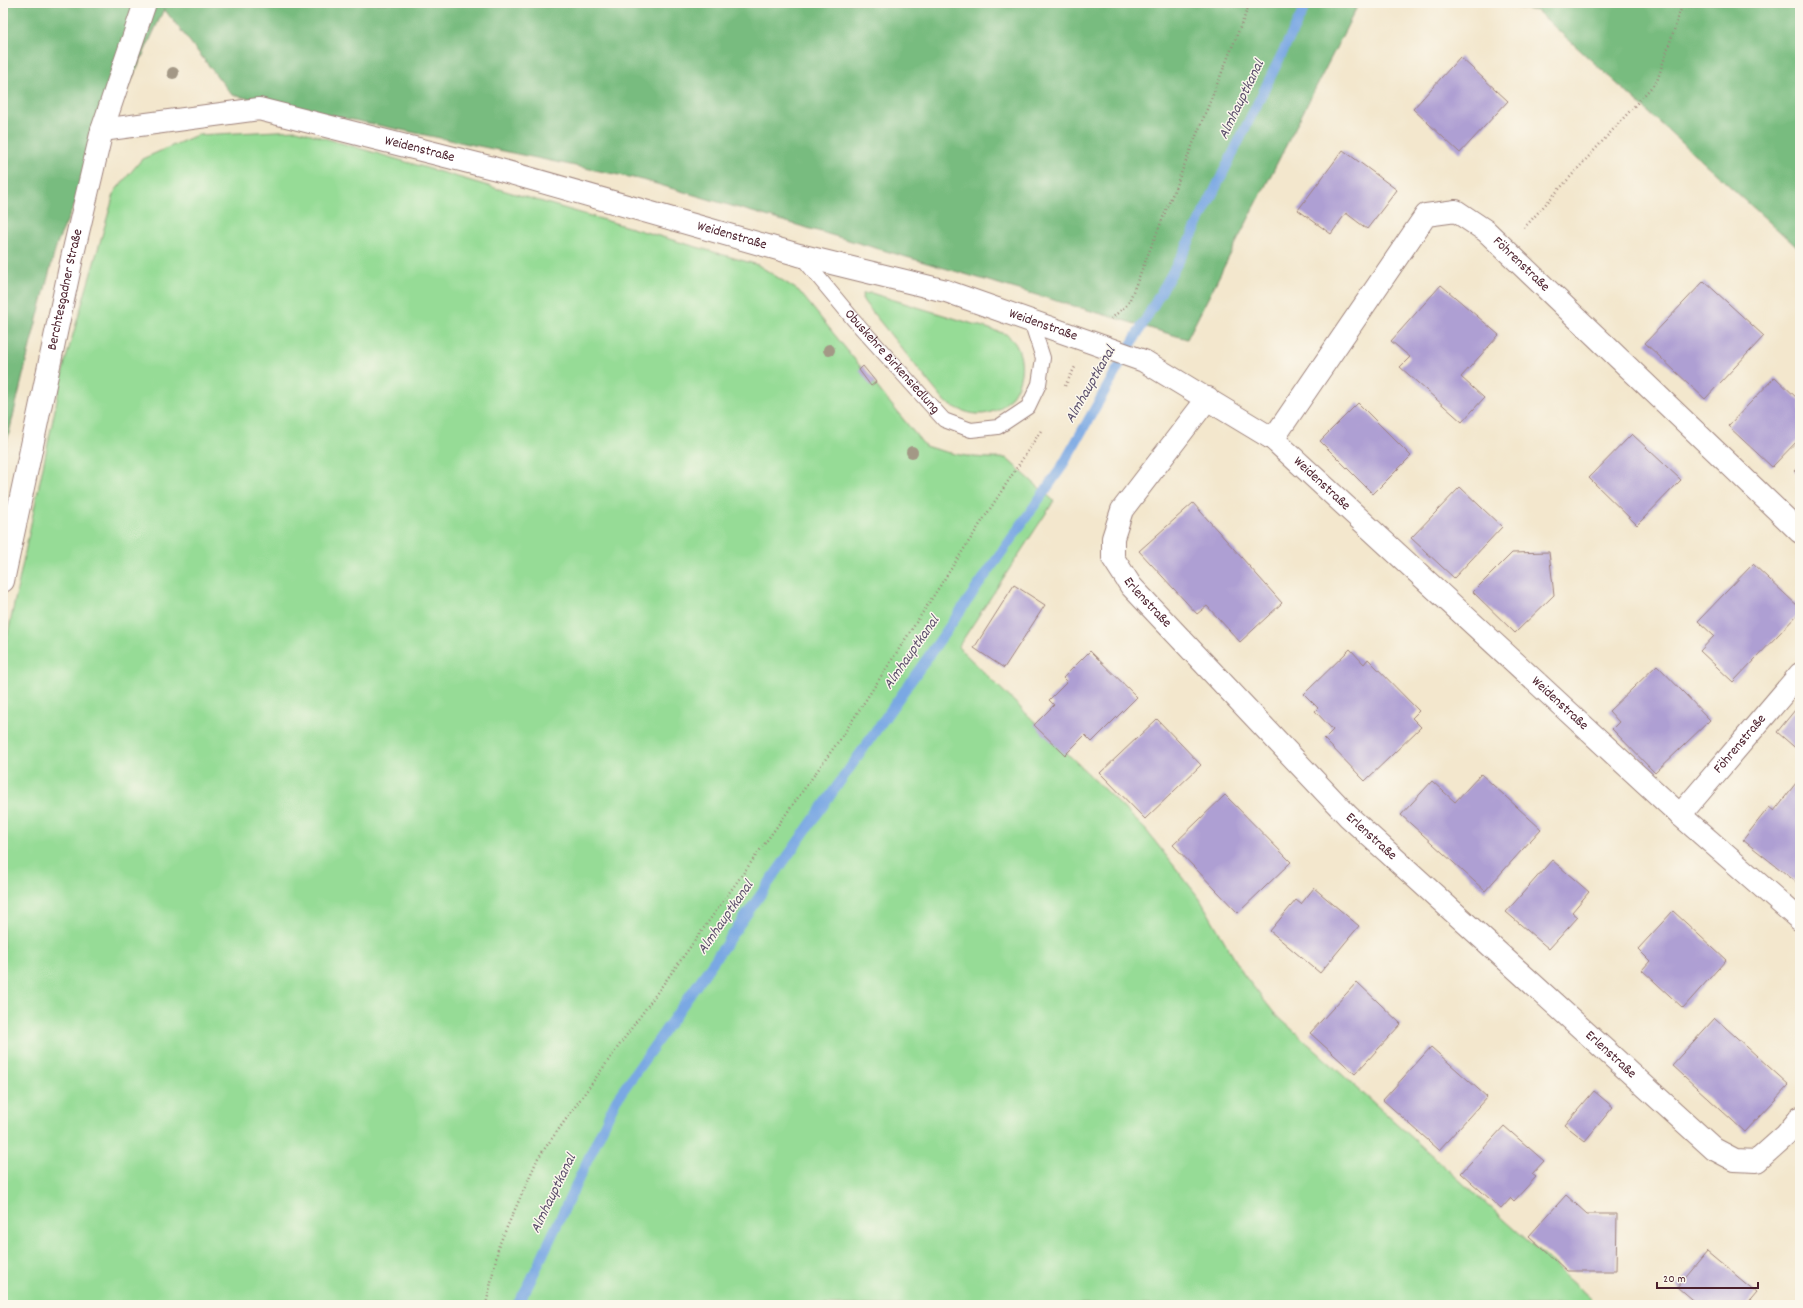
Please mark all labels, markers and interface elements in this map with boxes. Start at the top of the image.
water label: Almhauptkanal [1213,55,1271,143]
street label: Weidenstraße [382,131,457,168]
street label: Weidenstraße [695,216,769,255]
street label: Berchtesgadner Straße [43,227,88,352]
street label: Föhrenstraße [1488,232,1554,297]
street label: Weidenstraße [1006,304,1080,347]
street label: Obuskehre Birkensiedlung [839,305,944,419]
water label: Almhauptkanal [1060,341,1123,428]
street label: Weidenstraße [1288,452,1355,515]
street label: Erlenstraße [1118,573,1176,633]
water label: Almhauptkanal [878,610,946,694]
street label: Weidenstraße [1526,672,1593,735]
street label: Föhrenstraße [1709,710,1771,778]
street label: Erlenstraße [1341,808,1401,865]
water label: Almhauptkanal [692,875,760,959]
street label: Erlenstraße [1580,1026,1641,1084]
water label: Almhauptkanal [525,1149,583,1237]
scale bar [1657,1264,1758,1290]
text: 20 m [1663,1271,1686,1288]

